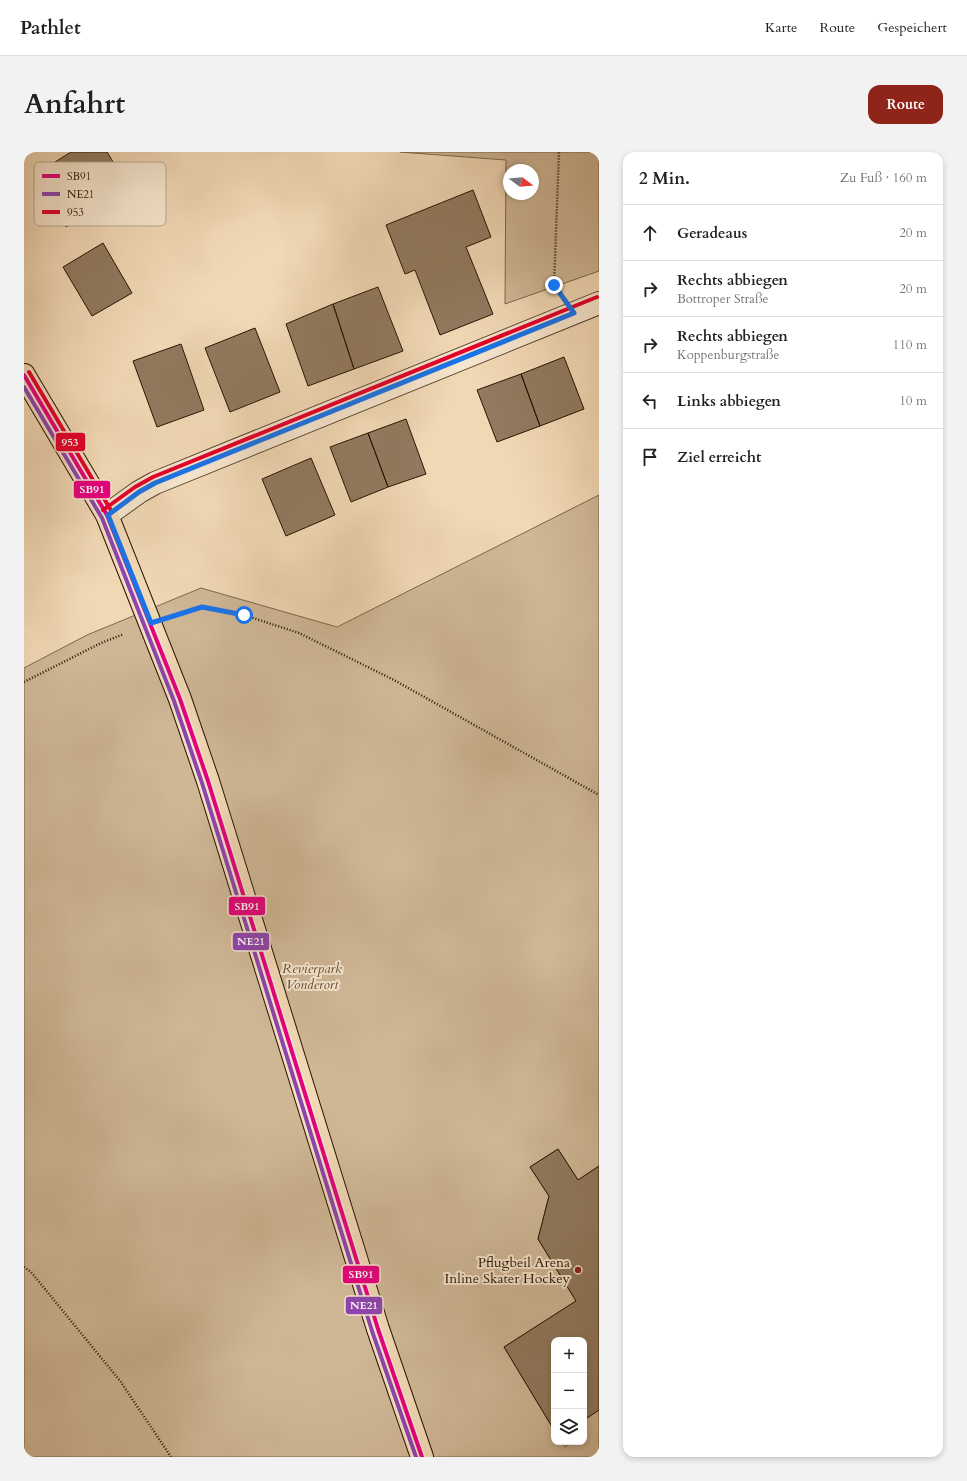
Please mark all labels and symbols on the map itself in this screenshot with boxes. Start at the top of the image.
legend [34,162,166,226]
north arrow [503,164,539,200]
text: SB91 [67,169,91,184]
text: NE21 [67,187,94,202]
text: 953 [67,205,84,220]
route end [545,276,563,294]
line badge: 953 [55,432,86,452]
text: 953 [62,435,79,450]
line badge: SB91 [73,480,111,499]
text: SB91 [79,482,105,497]
route start [235,606,253,624]
line badge: SB91 [228,896,266,916]
text: SB91 [234,899,260,914]
line badge: NE21 [232,932,270,951]
text: NE21 [237,934,265,949]
park label: Revierpark Vonderort [282,959,342,994]
place label: Pflugbeil Arena Inline Skater Hockey [445,1253,571,1288]
line badge: SB91 [342,1265,380,1284]
marker: Pflugbeil Arena Inline Skater Hockey [573,1265,583,1275]
text: SB91 [348,1267,374,1282]
line badge: NE21 [345,1296,383,1315]
text: NE21 [350,1298,378,1313]

